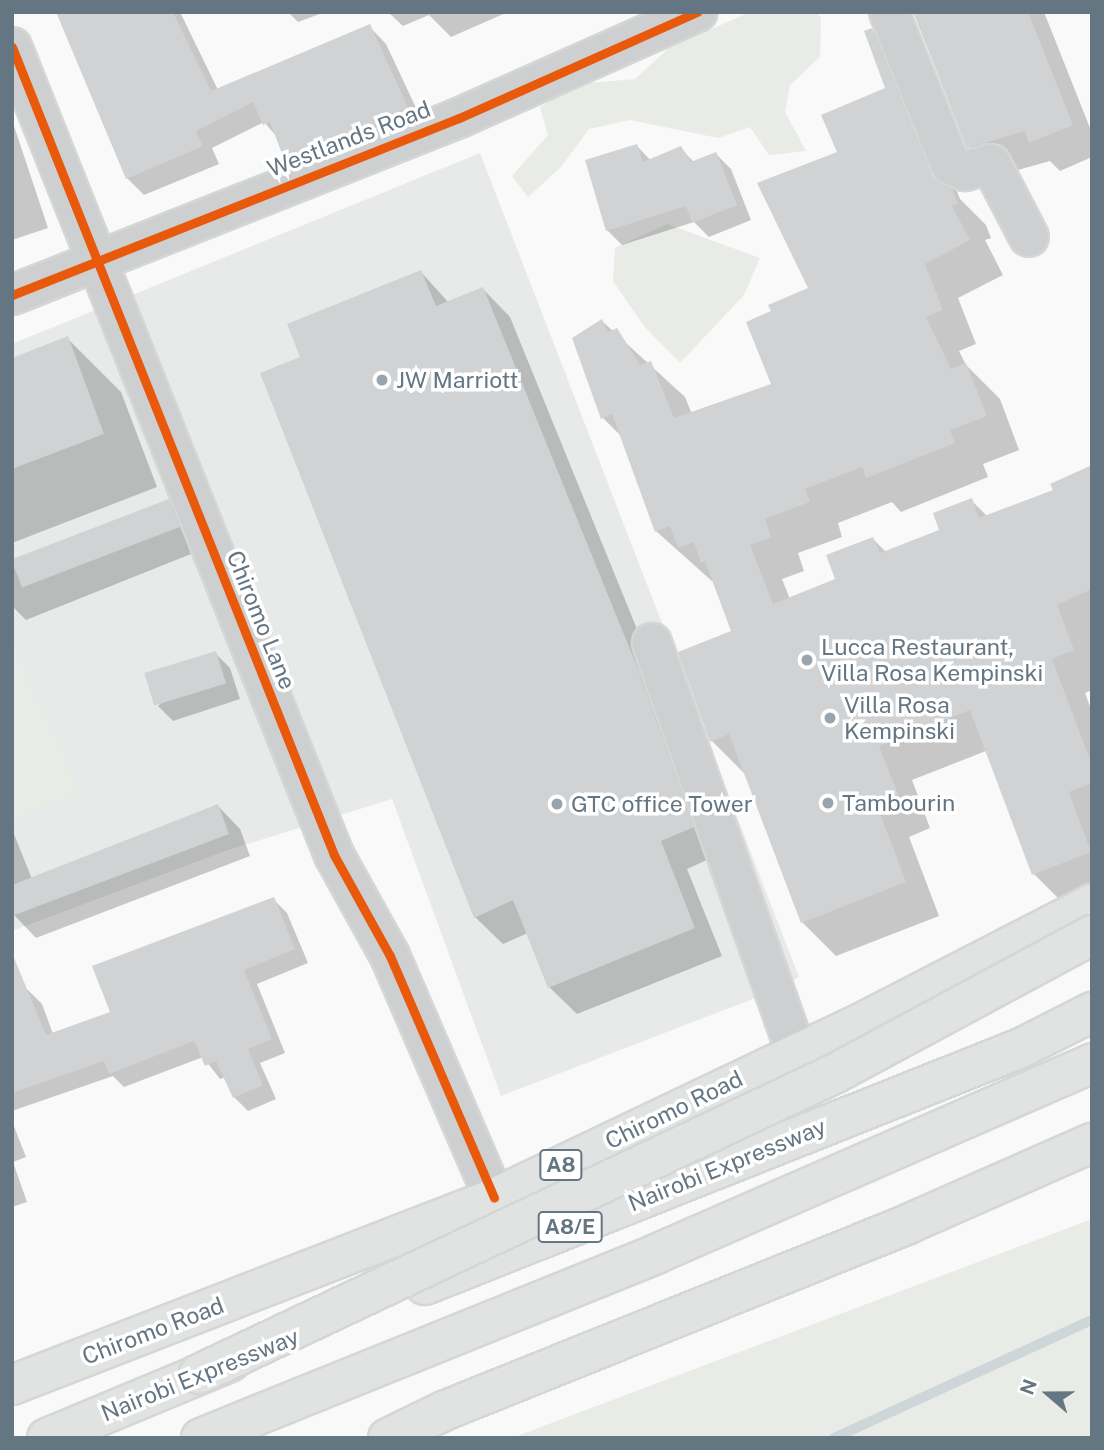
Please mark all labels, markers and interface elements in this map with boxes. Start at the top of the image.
street label: Westlands Road [264,95,434,183]
place label: JW Marriott [396,366,518,394]
marker: JW Marriott [374,372,390,388]
street label: Chiromo Lane [221,547,301,693]
place label: Lucca Restaurant, Villa Rosa Kempinski [821,633,1043,687]
marker: Lucca Restaurant, Villa Rosa Kempinski [799,652,815,668]
place label: Villa Rosa Kempinski [844,691,955,745]
marker: Villa Rosa Kempinski [822,710,838,726]
place label: Tambourin [842,789,955,817]
place label: GTC office Tower [571,790,753,818]
marker: Tambourin [820,795,836,811]
marker: GTC office Tower [549,796,565,812]
street label: Chiromo Road [601,1065,747,1155]
street label: Nairobi Expressway [624,1113,830,1217]
road number: A8 [538,1148,584,1182]
road number: A8/E [537,1210,603,1244]
street label: Chiromo Road [78,1291,228,1371]
street label: Nairobi Expressway [97,1323,303,1427]
north arrow [1013,1359,1083,1429]
text: N [1015,1376,1041,1398]

